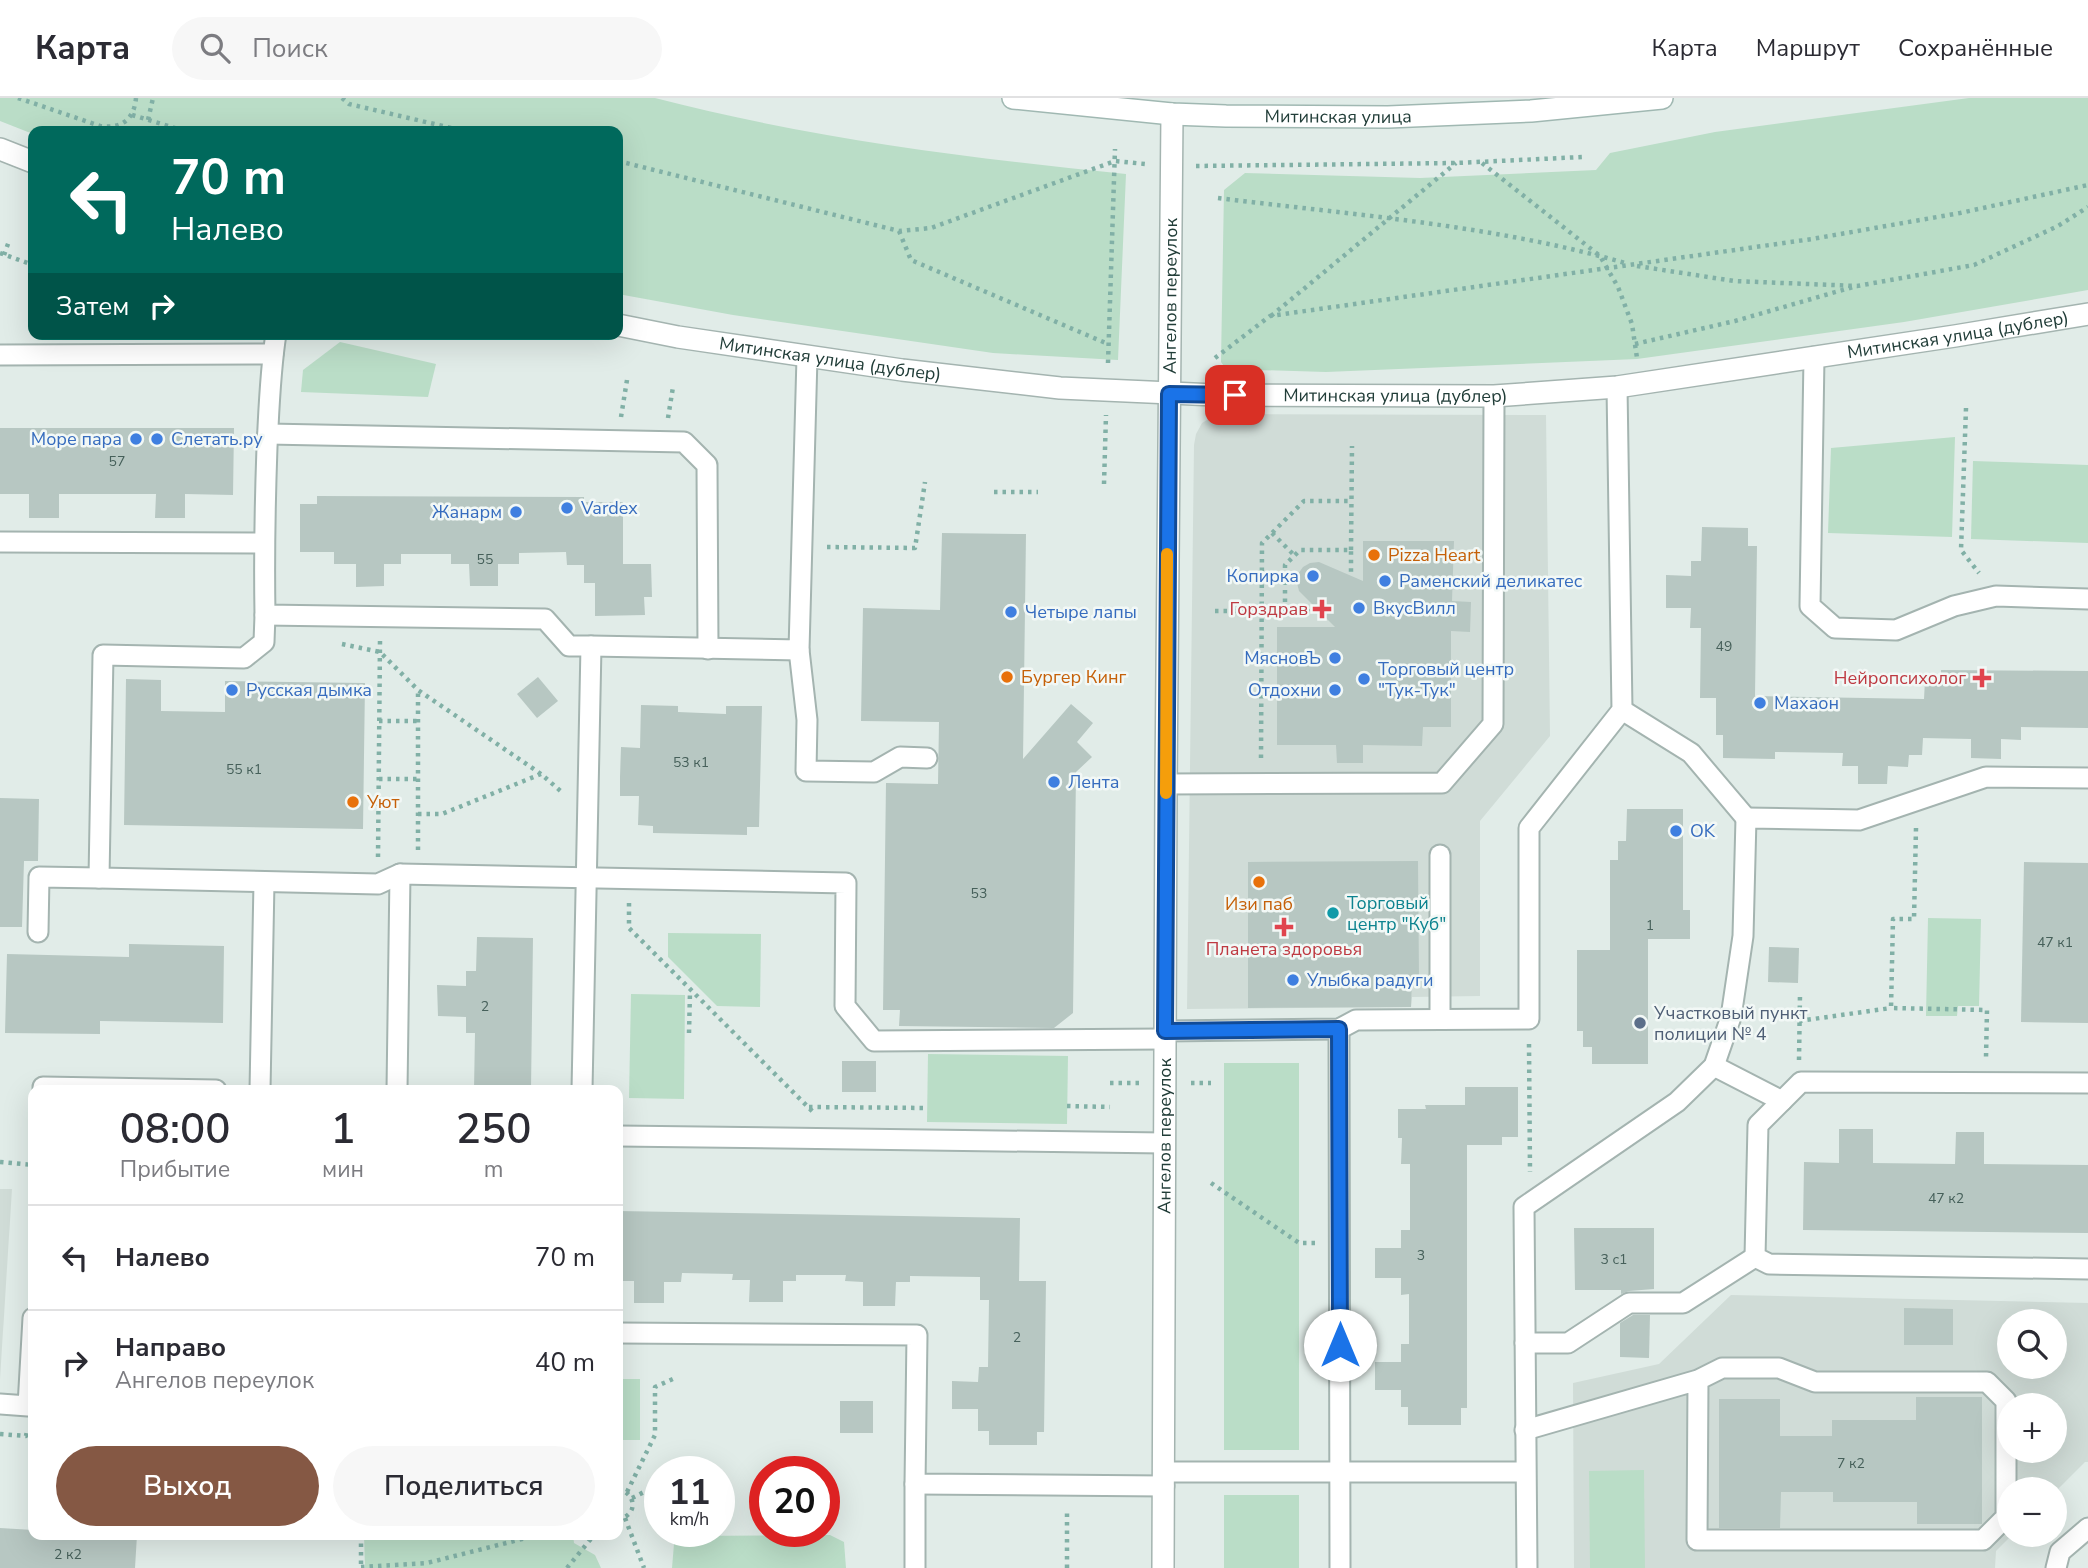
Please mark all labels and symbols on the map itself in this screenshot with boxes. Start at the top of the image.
street label: Митинская улица [1264,104,1412,129]
street label: Ангелов переулок [1158,217,1183,374]
street label: Митинская улица (дублер) [1845,305,2071,364]
street label: Митинская улица (дублер) [718,331,943,386]
pin [1205,365,1265,425]
street label: Митинская улица (дублер) [1283,383,1508,408]
place label: Море пара [31,427,122,451]
place label: Слетать.ру [171,427,263,451]
marker: Море пара [128,431,144,447]
marker: Слетать.ру [149,431,165,447]
house number: 57 [109,452,125,471]
place label: Vardex [580,496,638,520]
place label: Жанарм [432,500,502,524]
marker: Vardex [559,500,575,516]
marker: Жанарм [508,504,524,520]
place label: Pizza Heart [1388,543,1481,567]
marker: Pizza Heart [1366,547,1382,563]
house number: 55 [477,550,493,569]
place label: Копирка [1227,564,1299,588]
marker: Копирка [1305,568,1321,584]
place label: Раменский деликатес [1399,569,1583,593]
marker: Раменский деликатес [1377,573,1393,589]
place label: ВкусВилл [1373,596,1456,620]
place label: Горздрав [1230,597,1308,621]
place label: Четыре лапы [1025,600,1137,624]
marker: ВкусВилл [1351,600,1367,616]
marker: Горздрав [1314,601,1330,617]
marker: Четыре лапы [1003,604,1019,620]
house number: 49 [1716,637,1732,656]
place label: МясновЪ [1244,646,1321,670]
marker: МясновЪ [1327,650,1343,666]
place label: Торговый центр "Тук-Тук" [1378,657,1514,702]
place label: Бургер Кинг [1021,665,1126,689]
place label: Нейропсихолог [1834,666,1966,690]
marker: Нейропсихолог [1972,668,1992,688]
marker: Бургер Кинг [999,669,1015,685]
marker: Торговый центр "Тук-Тук" [1356,671,1372,687]
place label: Русская дымка [246,678,372,702]
place label: Отдохни [1248,678,1321,702]
marker: Русская дымка [224,682,240,698]
marker: Отдохни [1327,682,1343,698]
place label: Махаон [1774,691,1839,715]
marker: Махаон [1752,695,1768,711]
house number: 53 к1 [673,753,709,772]
house number: 55 к1 [226,760,262,779]
place label: Лента [1068,770,1119,794]
marker: Лента [1046,774,1062,790]
place label: Уют [366,790,400,814]
marker: Уют [345,794,361,810]
place label: OK [1690,819,1716,843]
marker: OK [1668,823,1684,839]
marker: Изи паб [1251,874,1267,890]
house number: 53 [971,884,987,903]
place label: Торговый центр "Куб" [1347,891,1446,936]
place label: Изи паб [1225,892,1293,916]
marker: Торговый центр "Куб" [1325,905,1341,921]
house number: 1 [1646,916,1654,935]
marker: Планета здоровья [1276,919,1292,935]
house number: 47 к1 [2037,933,2073,952]
place label: Планета здоровья [1206,937,1362,961]
place label: Улыбка радуги [1306,968,1433,992]
marker: Улыбка радуги [1285,972,1301,988]
house number: 2 [481,997,489,1016]
place label: Участковый пункт полиции № 4 [1653,1001,1807,1046]
marker: Участковый пункт полиции № 4 [1632,1015,1648,1031]
street label: Ангелов переулок [1152,1057,1177,1214]
house number: 47 к2 [1928,1189,1964,1208]
house number: 3 [1417,1246,1425,1265]
house number: 3 с1 [1600,1250,1628,1269]
position arrow [1303,1308,1377,1382]
house number: 2 [1013,1328,1021,1347]
house number: 7 к2 [1837,1454,1865,1473]
speed limit sign: 20 [749,1456,840,1547]
house number: 2 к2 [54,1545,82,1564]

